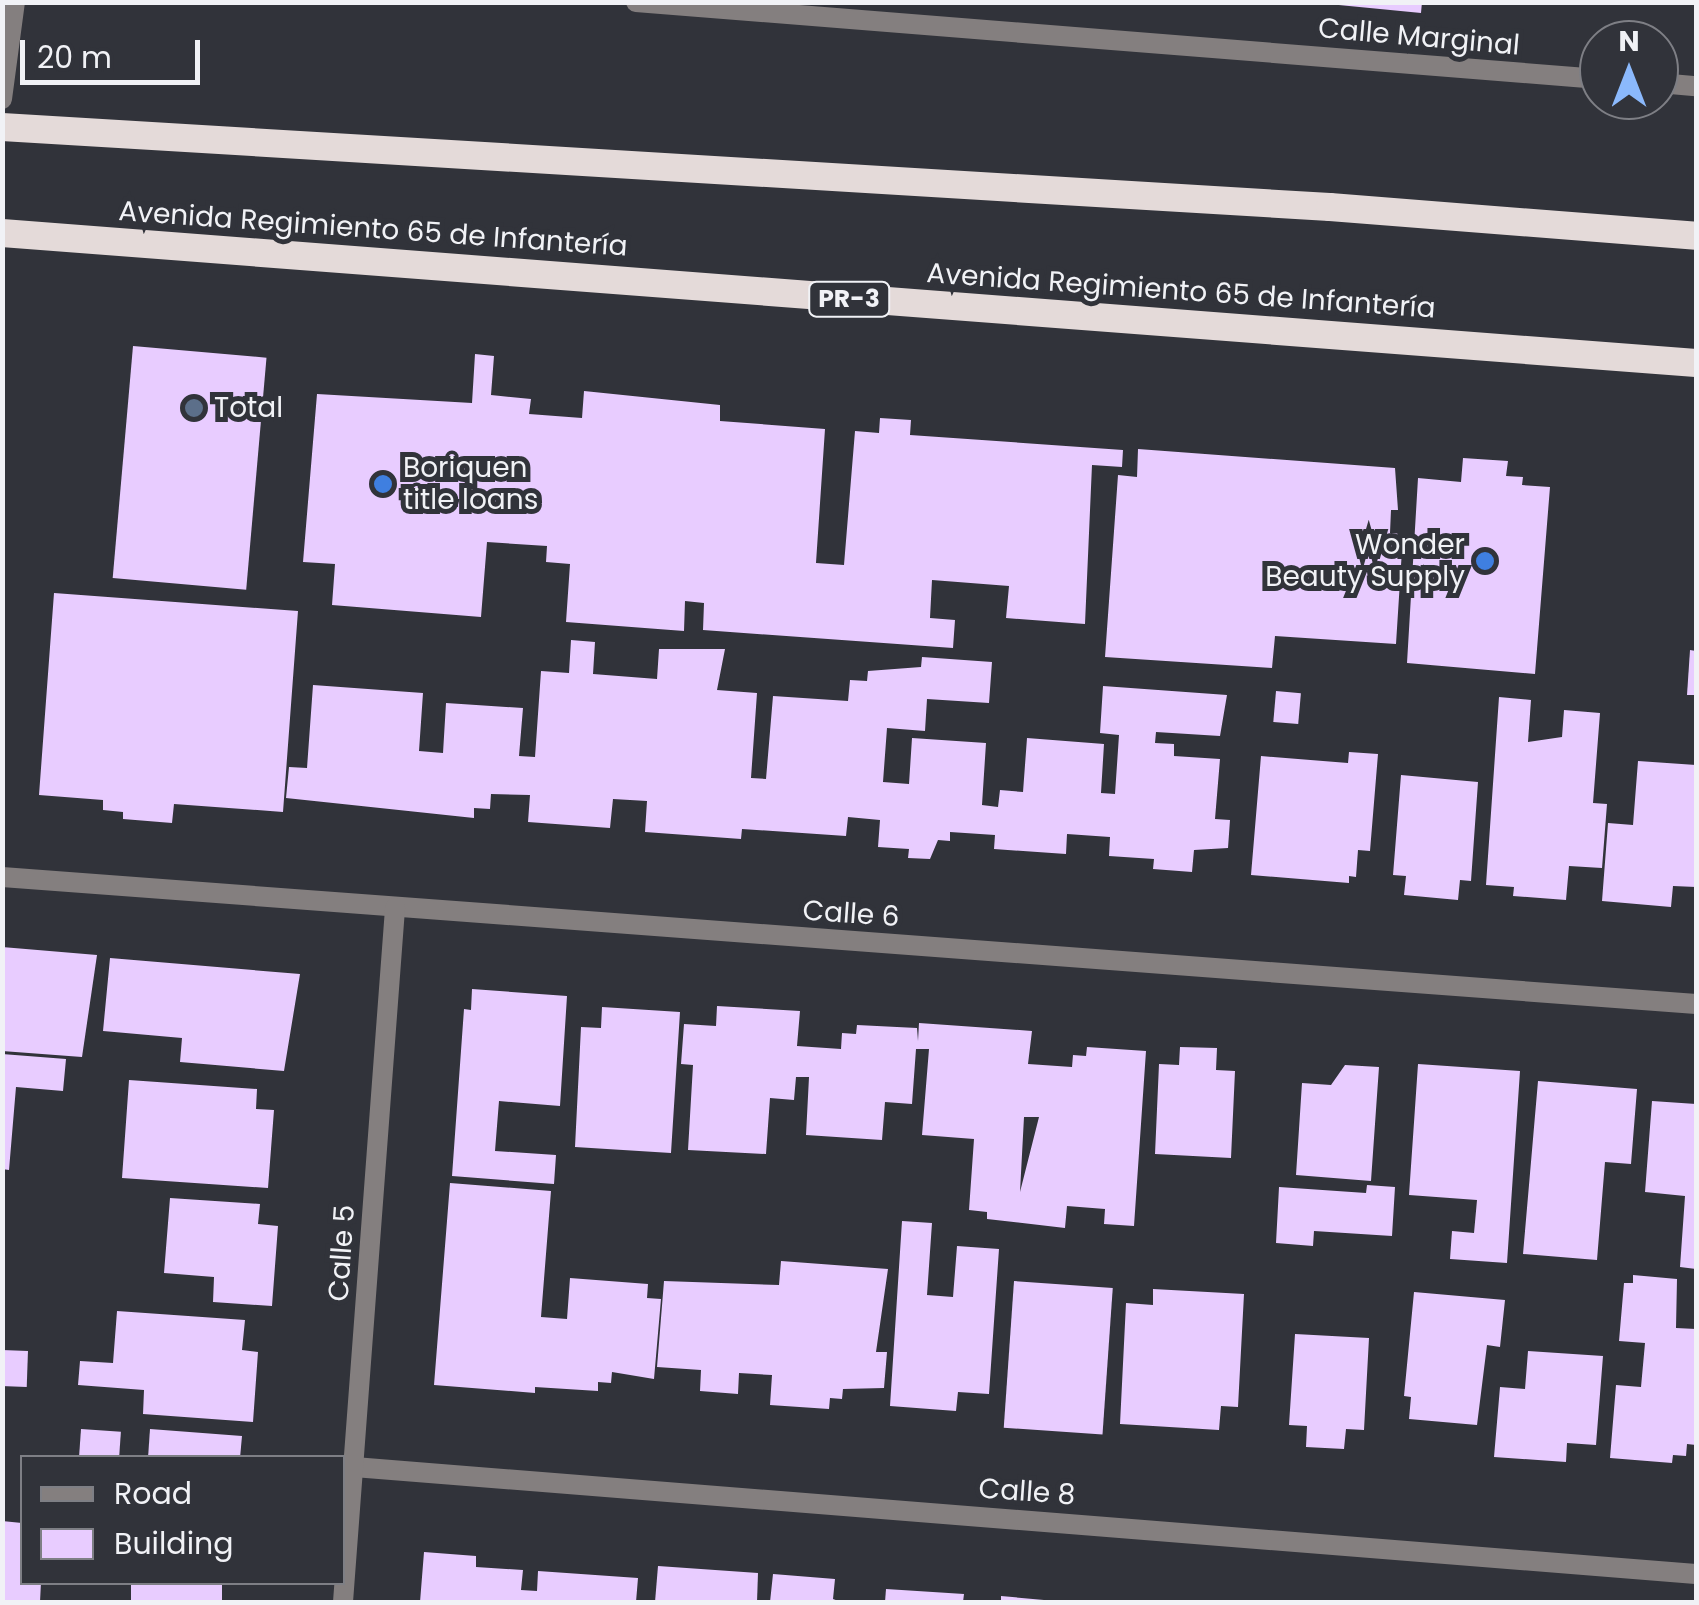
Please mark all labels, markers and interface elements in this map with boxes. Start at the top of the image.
street label: Calle Marginal [1317,11,1521,63]
scale bar [25,20,205,82]
north arrow [1579,20,1679,120]
text: N [1618,22,1640,61]
text: 20 m [37,36,112,79]
street label: Avenida Regimiento 65 de Infantería [117,194,629,264]
street label: Avenida Regimiento 65 de Infantería [925,256,1437,326]
road number: PR-3 [806,279,892,319]
place label: Total [214,391,283,425]
marker: Total [183,397,205,419]
place label: Boriquen title loans [403,451,538,517]
marker: Boriquen title loans [372,473,394,495]
place label: Wonder Beauty Supply [1265,528,1465,594]
marker: Wonder Beauty Supply [1474,550,1496,572]
street label: Calle 6 [801,894,901,934]
street label: Calle 5 [322,1204,362,1302]
legend [20,1455,345,1585]
text: Road [114,1472,192,1515]
street label: Calle 8 [978,1472,1076,1512]
text: Building [114,1522,234,1565]

